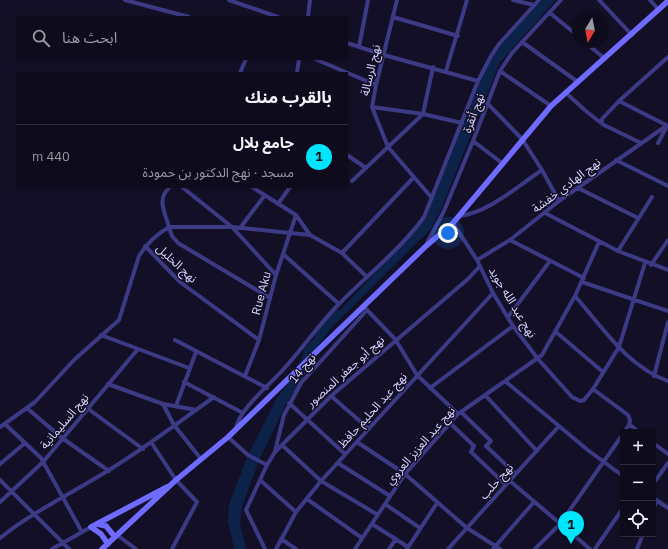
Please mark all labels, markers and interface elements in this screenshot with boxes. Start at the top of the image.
north arrow [572,12,608,48]
search box [16,16,348,60]
icon: search [30,27,52,49]
text: ابحث هنا [62,28,117,47]
street label: نهج الرسالة [357,43,385,98]
text: بالقرب منك [245,86,332,108]
street label: نهج أنقرة [459,91,489,136]
text: جامع بلال [233,133,294,152]
text: 440 m [32,148,70,165]
text: 1 [315,148,323,165]
street label: نهج الهادي خفشة [529,154,605,218]
text: مسجد · نهج الدكتور بن حمودة [143,164,294,181]
your location [438,223,458,243]
street label: نهج الخليل [152,240,201,287]
street label: نهج عبد الله جويد [484,264,540,341]
street label: Rue Aku [248,269,274,317]
street label: نهج أبو جعفر المنصور [302,332,388,412]
street label: نهج 14 [285,350,320,387]
street label: نهج عبد الحليم حافظ [334,369,411,452]
street label: نهج السليمانية [36,390,93,453]
street label: نهج عبد العزيز العروي [382,403,460,489]
map controls [620,429,656,537]
button: + [620,429,656,465]
street label: نهج حلب [476,460,518,504]
button: − [620,465,656,501]
button: locate [620,501,656,537]
pin: 1 [558,511,584,544]

